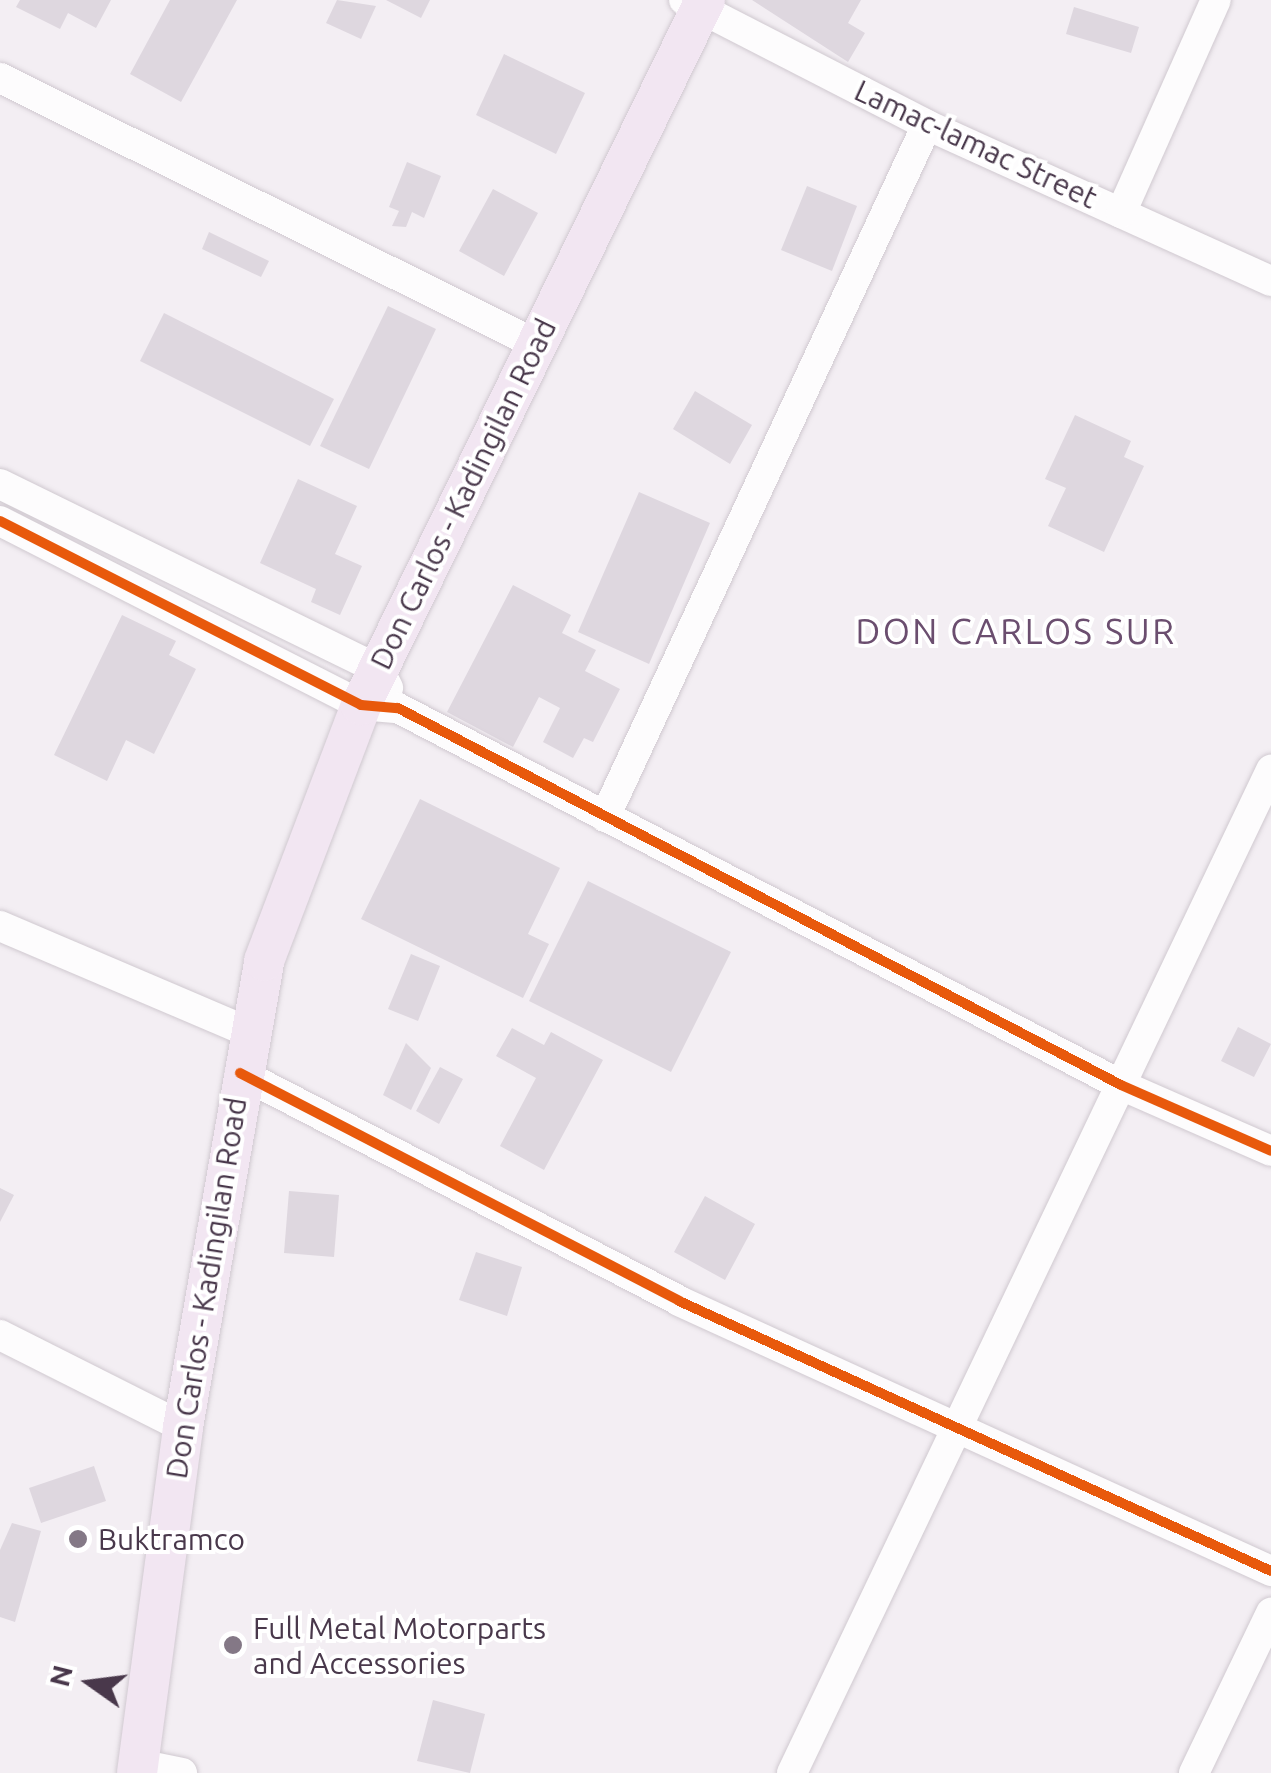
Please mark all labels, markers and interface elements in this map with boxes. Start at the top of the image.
street label: Lamac-lamac Street [849,72,1103,216]
street label: Don Carlos - Kadingilan Road [362,313,564,675]
district label: DON CARLOS SUR [855,610,1177,652]
street label: Don Carlos - Kadingilan Road [158,1095,254,1481]
place label: Buktramco [98,1521,245,1557]
marker: Buktramco [67,1528,89,1550]
place label: Full Metal Motorparts and Accessories [253,1610,546,1680]
north arrow [40,1633,140,1733]
marker: Full Metal Motorparts and Accessories [222,1634,244,1656]
text: N [43,1662,78,1690]

